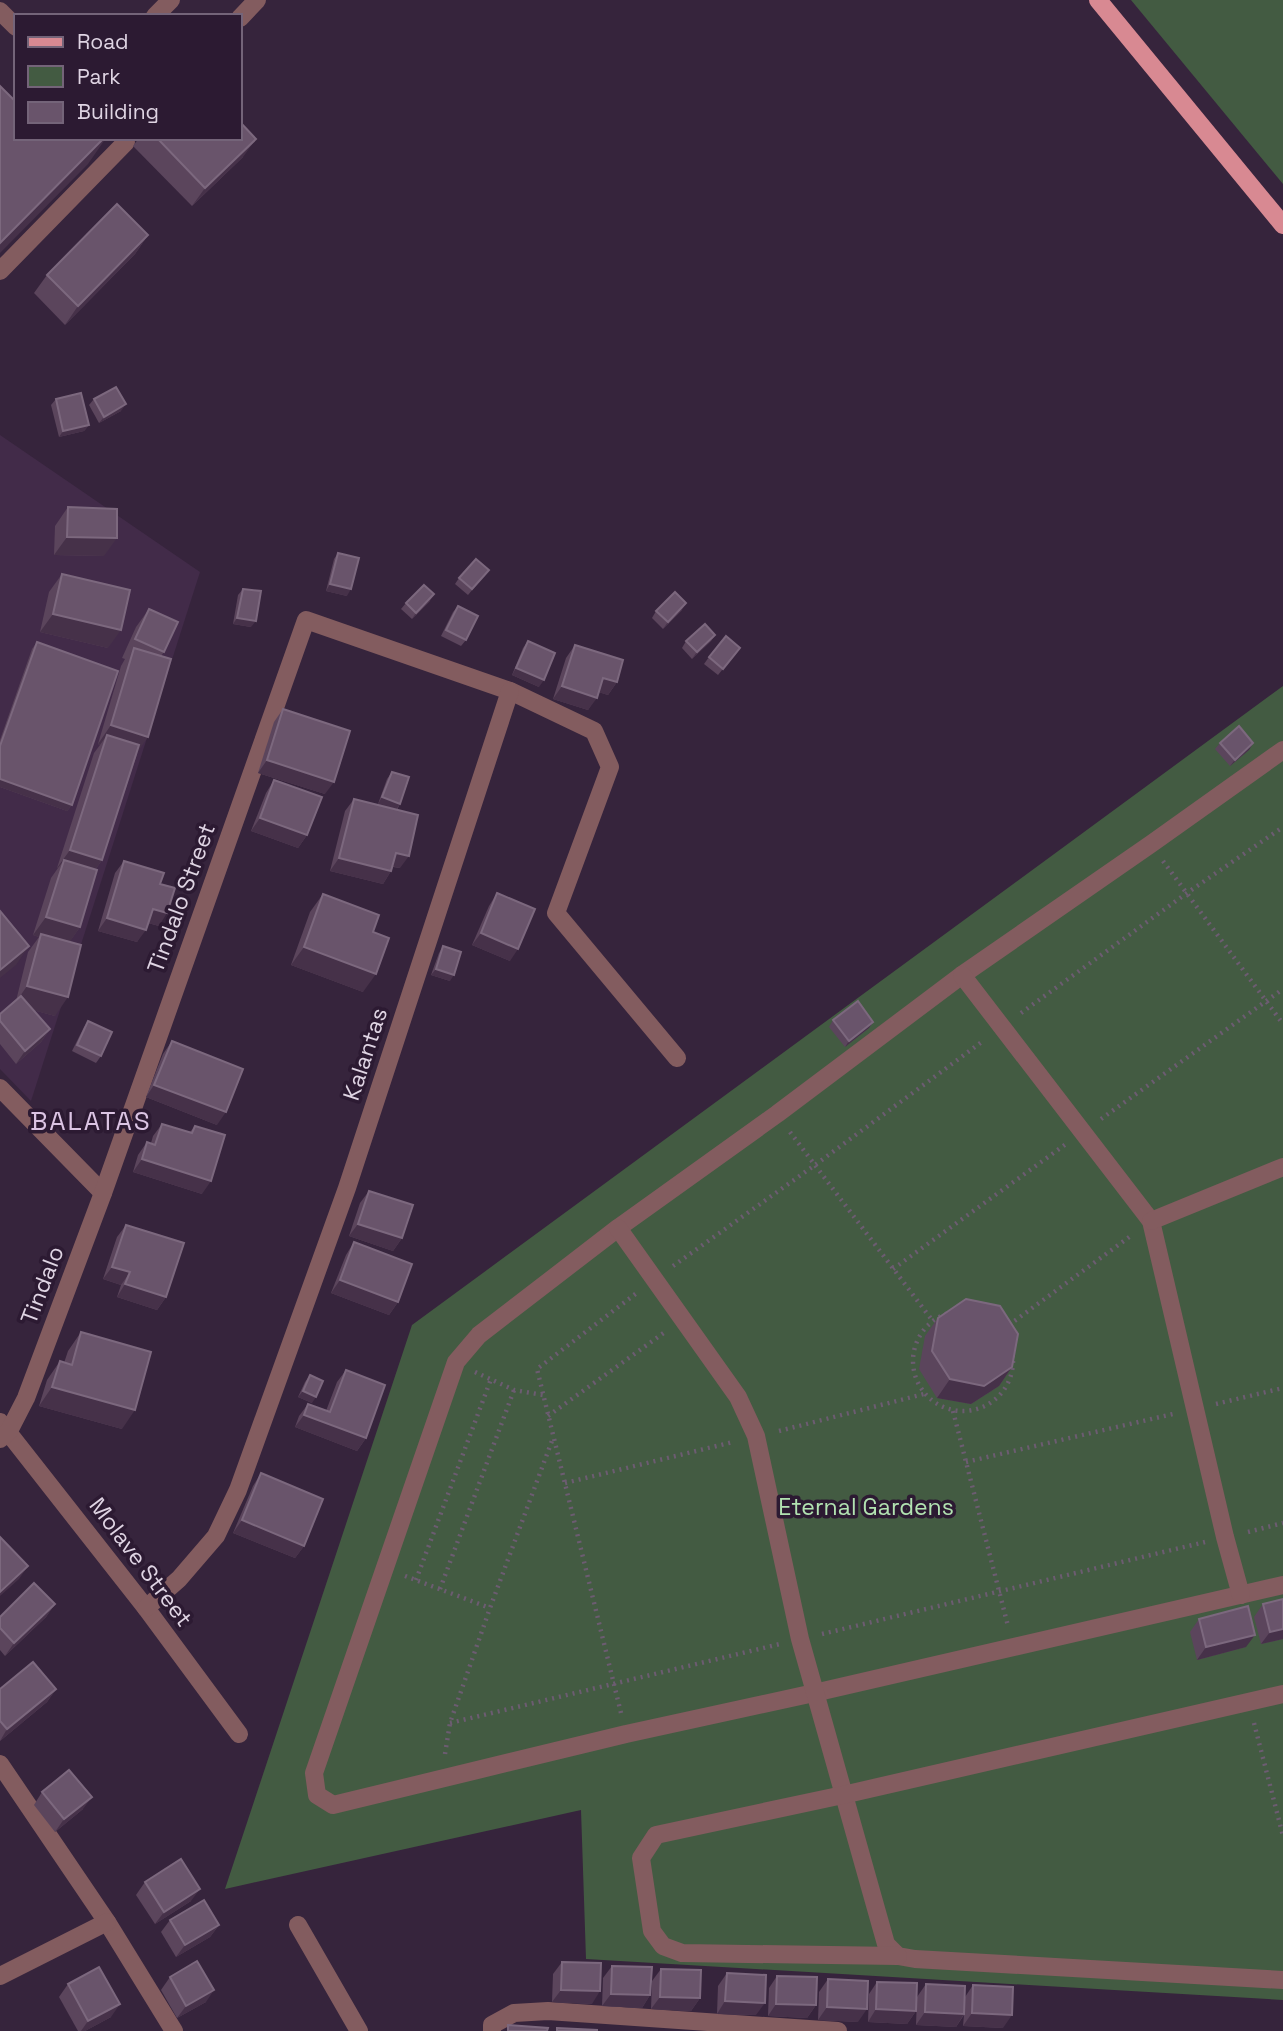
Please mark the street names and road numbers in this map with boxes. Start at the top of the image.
street label: Tindalo Street [140,819,222,977]
street label: Kalantas [336,1004,394,1104]
street label: Tindalo [13,1242,71,1328]
street label: Molave Street [83,1491,199,1633]

